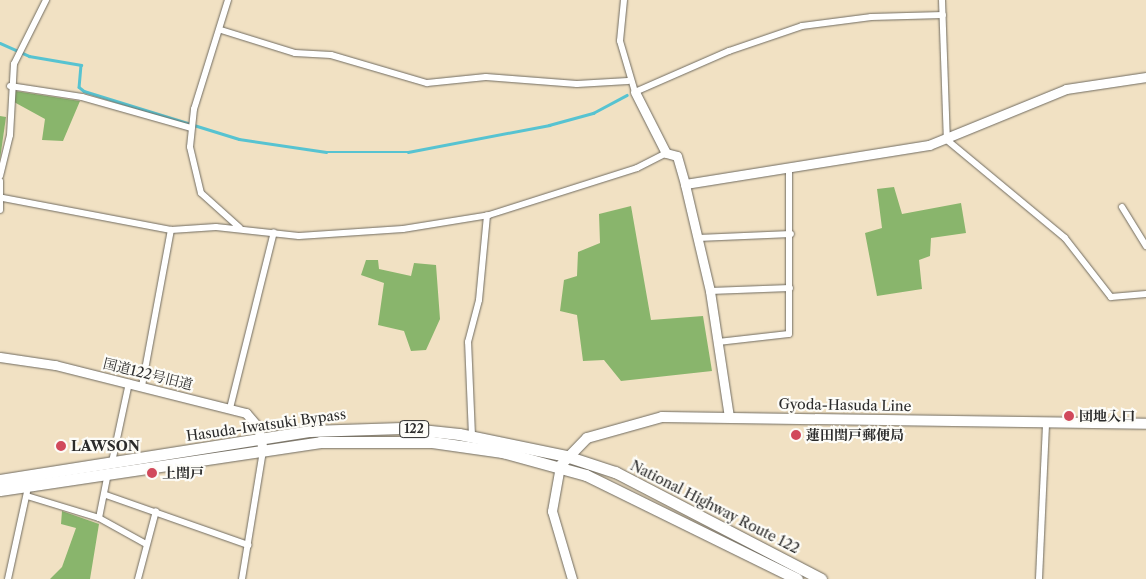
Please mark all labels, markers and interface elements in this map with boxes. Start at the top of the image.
street label: 国道122号旧道 [101,355,195,393]
street label: Gyoda-Hasuda Line [778,395,912,415]
street label: Hasuda-Iwatsuki Bypass [185,405,347,445]
place label: 団地入口 [1079,408,1135,424]
marker: 団地入口 [1063,410,1075,422]
road number: 122 [399,419,429,438]
place label: 蓮田閏戸郵便局 [806,427,904,443]
marker: 蓮田閏戸郵便局 [790,429,802,441]
place label: LAWSON [71,438,140,454]
marker: LAWSON [55,440,67,452]
street label: National Highway Route 122 [627,457,803,557]
place label: 上閏戸 [162,465,204,481]
marker: 上閏戸 [146,467,158,479]

